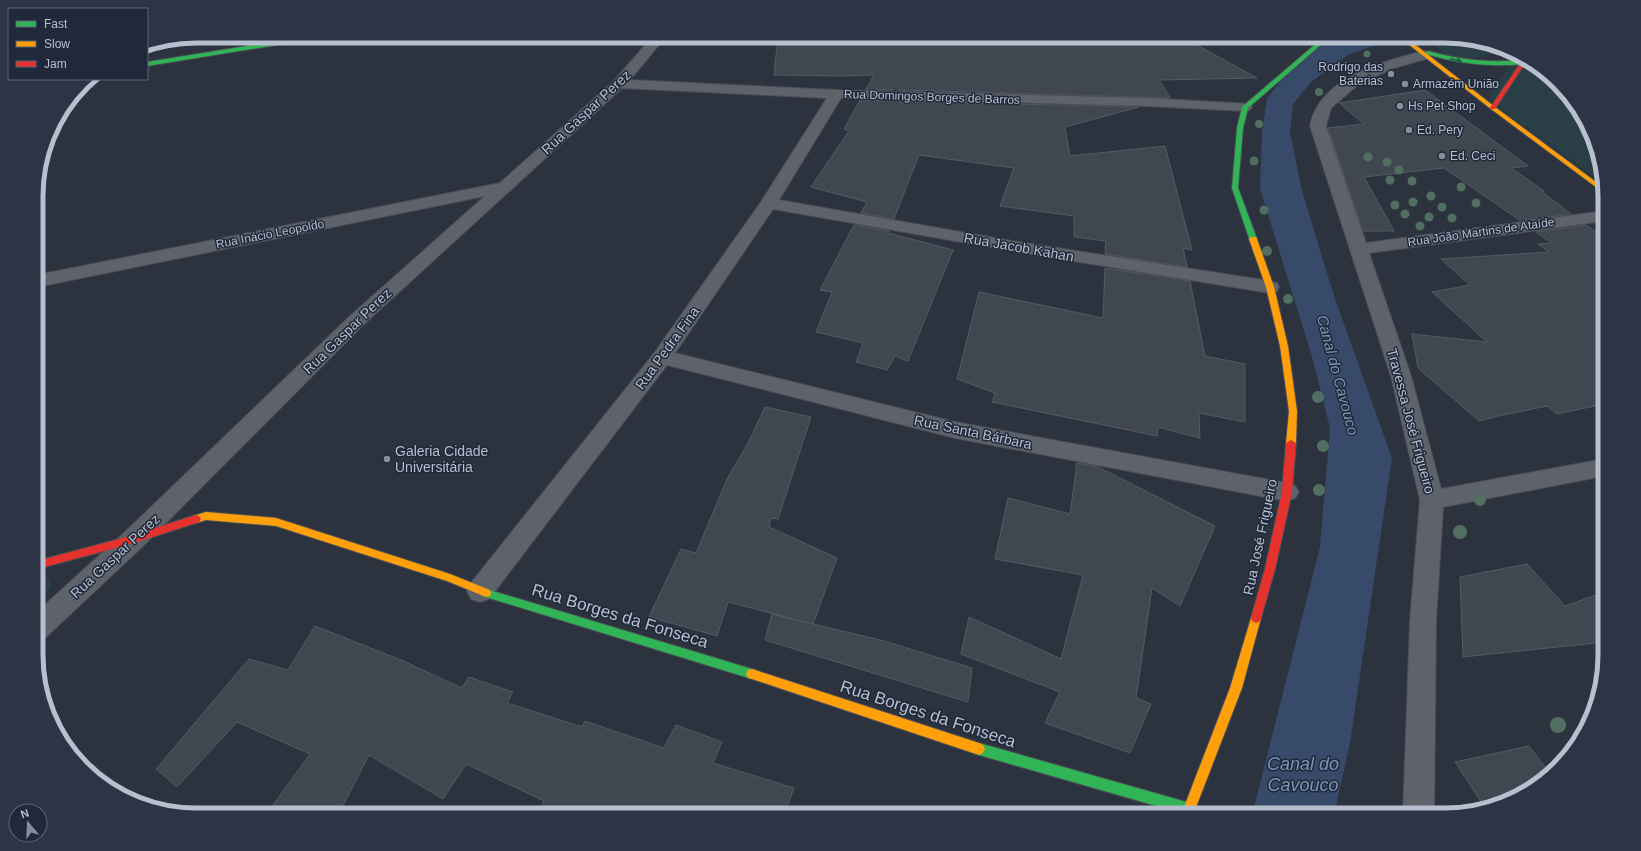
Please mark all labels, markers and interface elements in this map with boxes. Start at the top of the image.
legend [8,8,148,80]
text: Fast [44,17,68,31]
text: Slow [44,37,70,51]
text: Jam [44,57,67,71]
one-way arrow [1450,58,1462,64]
place label: Rodrigo das Baterias [1318,60,1383,88]
street label: Rua Gaspar Perez [538,67,634,157]
marker: Rodrigo das Baterias [1386,69,1396,79]
place label: Armazém União [1413,77,1499,91]
marker: Armazém União [1400,79,1410,89]
street label: Rua Domingos Borges de Barros [844,87,1020,107]
place label: Hs Pet Shop [1408,99,1476,113]
marker: Hs Pet Shop [1395,101,1405,111]
place label: Ed. Pery [1417,123,1463,137]
marker: Ed. Pery [1404,125,1414,135]
place label: Ed. Ceci [1450,149,1495,163]
marker: Ed. Ceci [1437,151,1447,161]
street label: Rua João Martins de Ataíde [1407,215,1556,249]
street label: Rua Inácio Leopoldo [215,217,326,251]
street label: Rua Jacob Kahan [963,229,1075,265]
street label: Rua Gaspar Perez [300,285,394,377]
street label: Rua Pedra Fina [632,303,702,392]
water label: Canal do Cavouco [1314,313,1362,437]
street label: Travessa José Frigueiro [1384,347,1438,496]
street label: Rua Santa Bárbara [913,412,1033,452]
place label: Galeria Cidade Universitária [395,443,489,475]
marker: Galeria Cidade Universitária [382,454,392,464]
street label: Rua José Frigueiro [1240,477,1280,597]
street label: Rua Gaspar Perez [67,511,163,601]
street label: Rua Borges da Fonseca [530,580,711,652]
street label: Rua Borges da Fonseca [838,677,1019,752]
water label: Canal do Cavouco [1267,754,1339,795]
north arrow [8,803,48,843]
text: N [19,807,31,821]

